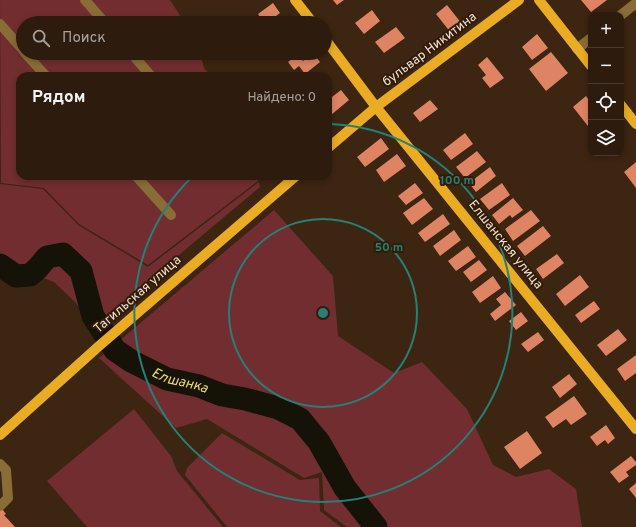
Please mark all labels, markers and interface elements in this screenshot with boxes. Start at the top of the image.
street label: бульвар Никитина [380,9,480,91]
map controls [588,12,624,156]
button: + [588,12,624,48]
search box [16,16,332,60]
icon: search [30,27,52,49]
text: Поиск [62,29,106,48]
button: − [588,48,624,84]
button: locate [588,84,624,120]
text: Рядом [32,87,85,109]
text: Найдено: 0 [248,90,316,106]
button: layers [588,120,624,156]
text: 100 m [440,173,474,189]
street label: Елшанская улица [464,197,546,293]
text: 50 m [375,240,403,256]
street label: Тагильская улица [91,253,185,337]
centre of rings [316,306,330,320]
water label: Елшанка [149,364,211,398]

